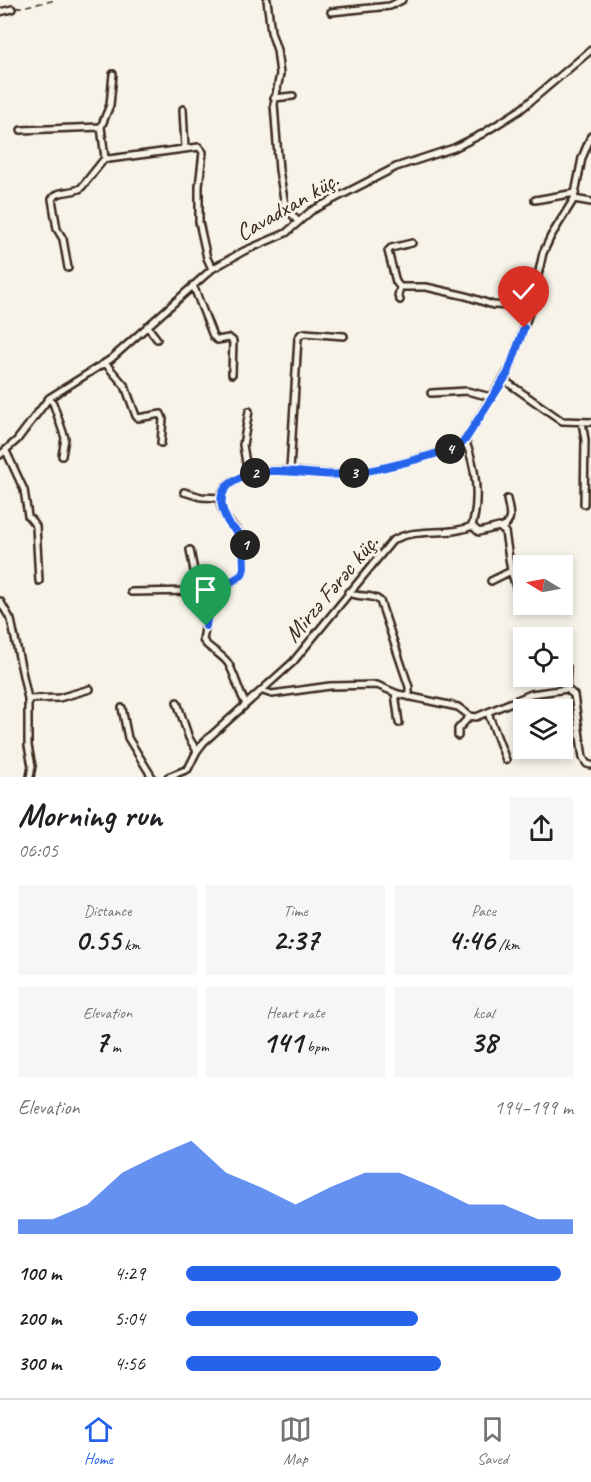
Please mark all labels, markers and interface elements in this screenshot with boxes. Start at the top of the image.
street label: Cavadxan küç. [230,164,344,247]
pin [498,266,549,328]
icon: check [507,275,540,308]
pin: 4 [435,434,465,464]
text: 4 [446,439,454,459]
pin: 2 [240,458,270,488]
pin: 3 [339,458,369,488]
text: 2 [251,463,259,483]
text: 3 [350,463,358,483]
street label: Mirzə Fərəc küç. [277,528,385,648]
pin: 1 [230,530,260,560]
text: 1 [241,535,249,555]
north arrow [513,555,573,615]
map controls [513,555,573,759]
pin [180,564,231,626]
icon: arrive [189,573,222,606]
button: locate [513,627,573,687]
button: layers [513,699,573,759]
text: Morning run [18,794,162,836]
button: share [510,797,573,860]
text: 06:05 [18,838,58,863]
text: Distance [84,901,131,921]
text: Time [283,901,308,921]
text: Pace [471,901,496,921]
text: 0.55 [75,921,120,959]
text: 2:37 [272,921,319,959]
text: 4:46 [448,921,495,959]
text: km [120,935,140,955]
text: /km [495,935,519,955]
text: Elevation [83,1003,132,1023]
text: Heart rate [266,1003,325,1023]
text: kcal [473,1003,494,1023]
text: 7 [94,1023,108,1061]
text: 141 [262,1023,303,1061]
text: 38 [470,1023,497,1061]
text: m [108,1037,121,1057]
text: bpm [303,1037,329,1057]
text: Elevation [18,1095,80,1120]
text: 194–199 m [494,1095,573,1120]
text: 100 m [18,1261,61,1286]
text: 4:29 [114,1261,145,1286]
text: 200 m [18,1306,61,1331]
text: 5:04 [114,1306,145,1331]
text: 300 m [18,1351,61,1376]
text: 4:56 [114,1351,145,1376]
tab: Home [82,1413,115,1469]
tab: Map [279,1413,312,1469]
tab: Saved [476,1413,509,1469]

